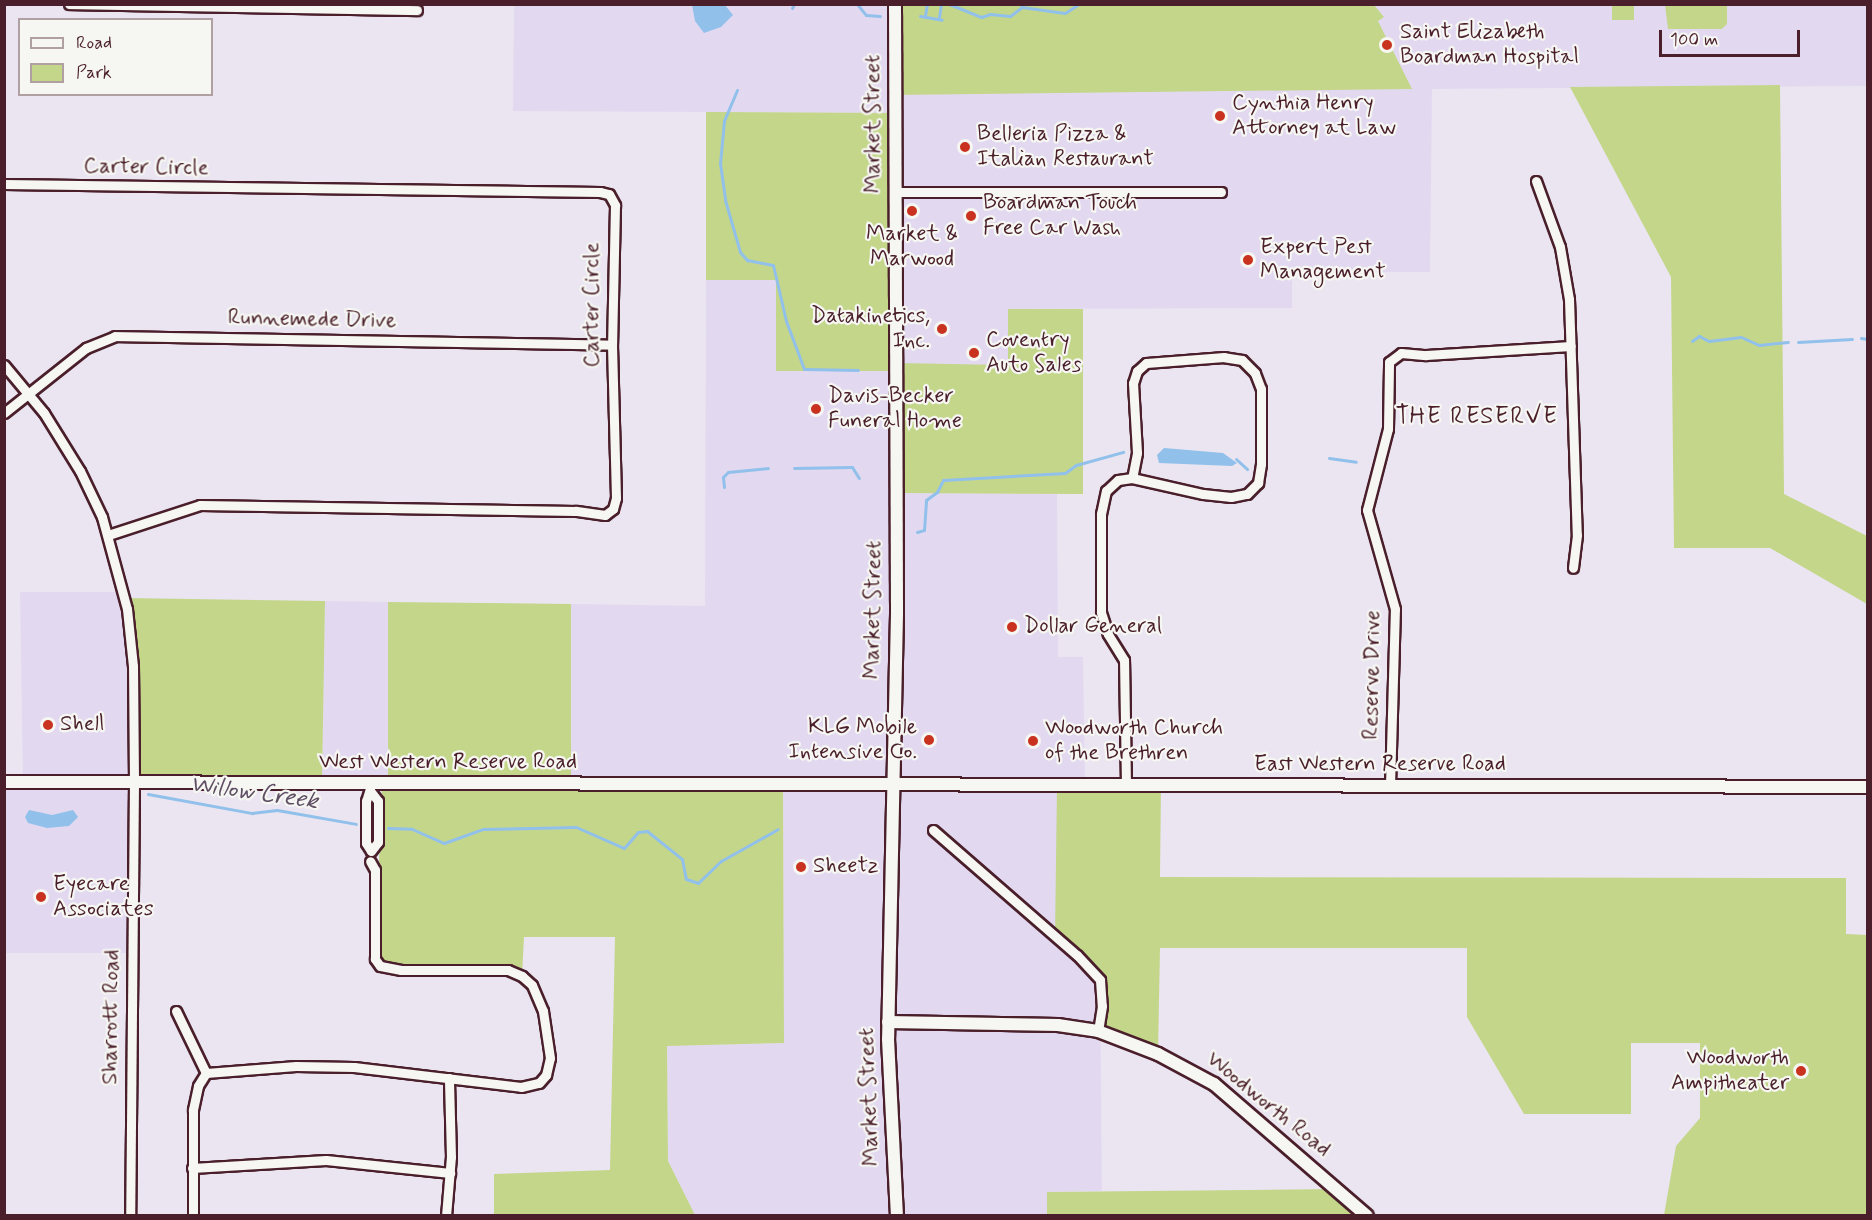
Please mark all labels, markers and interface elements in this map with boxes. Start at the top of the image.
legend [18,18,213,96]
scale bar [1662,18,1803,56]
place label: Saint Elizabeth Boardman Hospital [1400,19,1582,70]
text: 100 m [1670,28,1718,52]
text: Road [76,31,112,55]
marker: Saint Elizabeth Boardman Hospital [1378,36,1396,54]
street label: Market Street [861,53,887,195]
text: Park [76,61,112,85]
place label: Cynthia Henry Attorney at Law [1232,90,1393,142]
marker: Cynthia Henry Attorney at Law [1213,109,1227,123]
place label: Belleria Pizza & Italian Restaurant [977,121,1155,172]
marker: Belleria Pizza & Italian Restaurant [958,140,972,154]
street label: Carter Circle [83,154,209,182]
place label: Boardman Touch Free Car Wash [983,190,1135,242]
marker: Market & Marwood [905,204,919,218]
marker: Boardman Touch Free Car Wash [964,209,978,223]
place label: Market & Marwood [866,221,958,272]
place label: Expert Pest Management [1260,234,1386,286]
street label: Carter Circle [580,242,606,368]
marker: Expert Pest Management [1241,253,1255,267]
place label: Datakinetics, Inc. [811,303,930,354]
street label: Runnemede Drive [229,305,395,335]
marker: Datakinetics, Inc. [935,322,949,336]
place label: Coventry Auto Sales [986,327,1082,378]
marker: Coventry Auto Sales [967,346,981,360]
place label: Davis-Becker Funeral Home [828,383,961,434]
marker: Davis-Becker Funeral Home [809,402,823,416]
district label: THE RESERVE [1394,403,1560,431]
street label: Market Street [860,539,888,681]
street label: Reserve Drive [1359,611,1387,739]
place label: Dollar General [1024,614,1160,640]
marker: Dollar General [1005,620,1019,634]
place label: Shell [60,712,104,738]
place label: KLG Mobile Intensive Co. [786,714,917,766]
place label: Woodworth Church of the Brethren [1045,715,1223,766]
marker: Shell [41,718,55,732]
marker: KLG Mobile Intensive Co. [922,733,936,747]
marker: Woodworth Church of the Brethren [1026,734,1040,748]
street label: West Western Reserve Road [319,750,577,776]
street label: East Western Reserve Road [1254,752,1506,778]
water label: Willow Creek [187,770,321,816]
place label: Sheetz [813,854,879,880]
marker: Sheetz [794,860,808,874]
place label: Eyecare Associates [53,871,154,922]
marker: Eyecare Associates [34,890,48,904]
street label: Sharrott Road [98,949,126,1085]
street label: Market Street [854,1025,886,1169]
place label: Woodworth Ampitheater [1671,1045,1789,1096]
street label: Woodworth Road [1200,1047,1336,1163]
marker: Woodworth Ampitheater [1794,1064,1808,1078]

